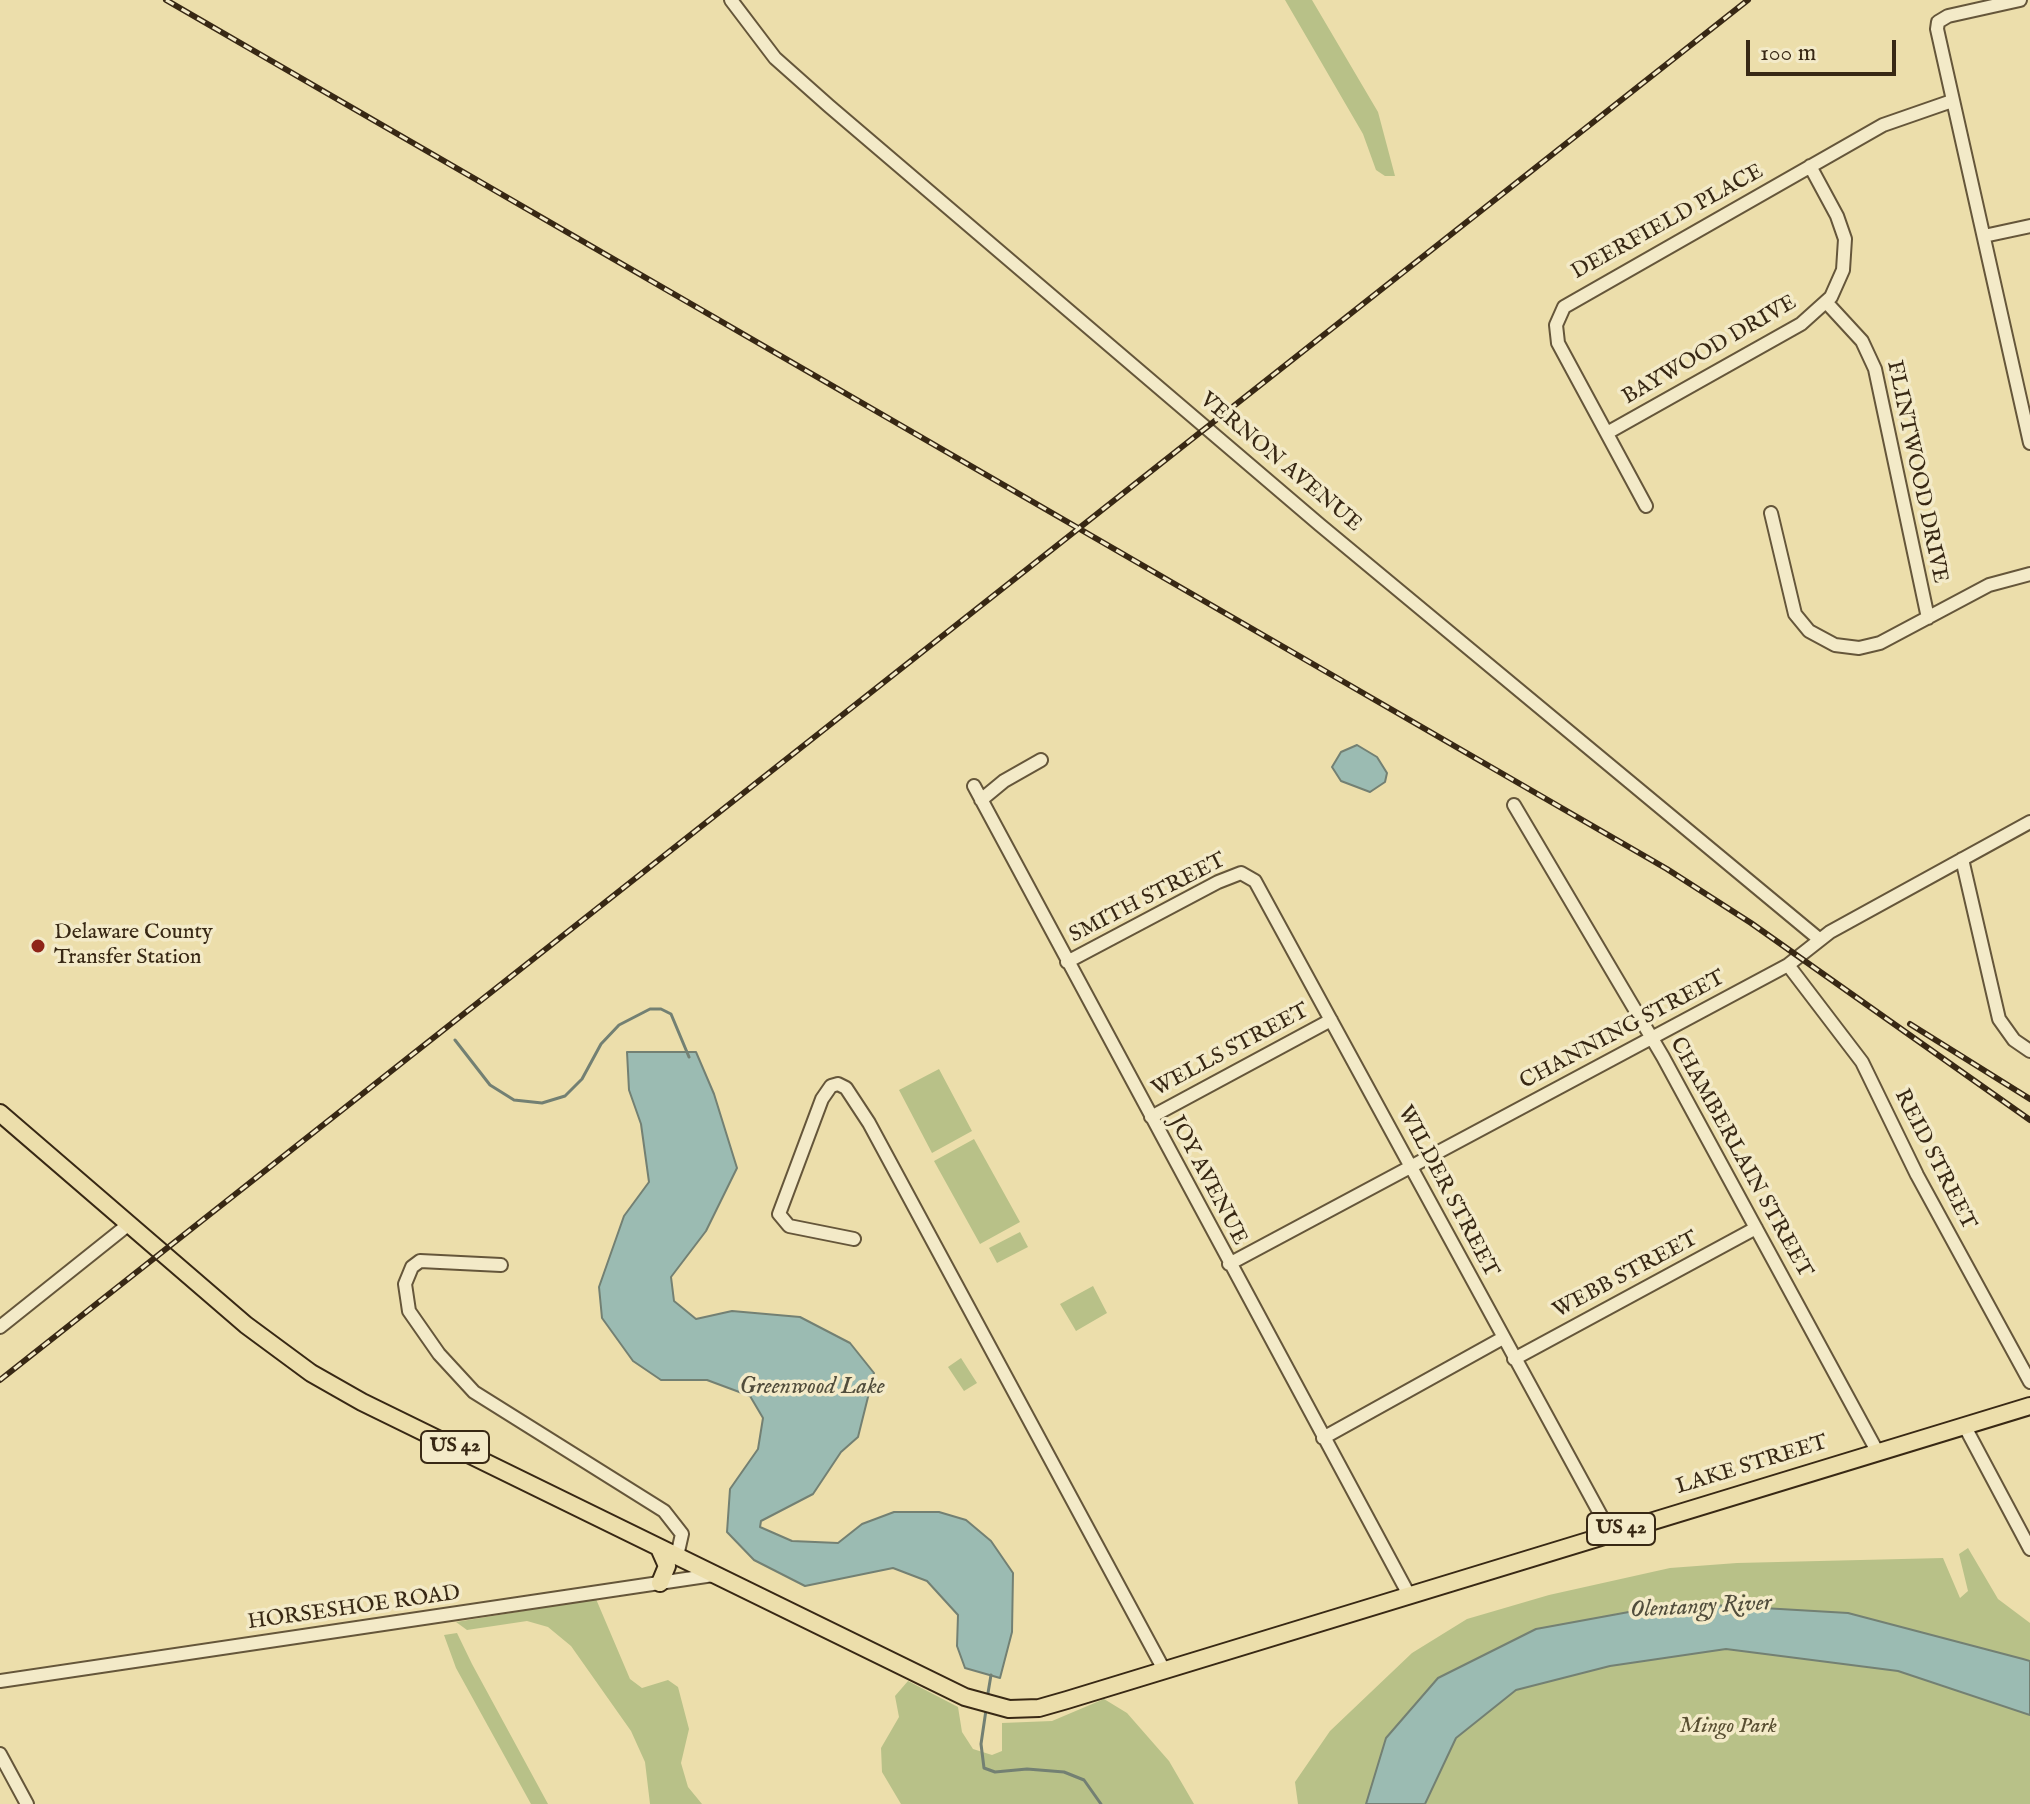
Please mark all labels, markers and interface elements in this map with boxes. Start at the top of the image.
scale bar [1750,24,1900,74]
text: 100 m [1760,38,1816,69]
street label: DEERFIELD PLACE [1567,159,1769,287]
street label: BAYWOOD DRIVE [1618,290,1802,412]
street label: FLINTWOOD DRIVE [1879,358,1953,586]
street label: VERNON AVENUE [1194,388,1366,538]
street label: SMITH STREET [1066,848,1230,950]
place label: Delaware County Transfer Station [54,920,213,972]
marker: Delaware County Transfer Station [29,937,47,955]
street label: CHANNING STREET [1516,966,1730,1096]
street label: WELLS STREET [1148,998,1314,1104]
street label: CHAMBERLAIN STREET [1663,1033,1817,1283]
street label: REID STREET [1887,1085,1981,1235]
street label: WILDER STREET [1391,1102,1503,1282]
street label: JOY AVENUE [1162,1112,1252,1250]
street label: WEBB STREET [1549,1227,1703,1325]
water label: Greenwood Lake [739,1374,885,1402]
street label: LAKE STREET [1673,1430,1831,1502]
road number: US 42 [421,1431,489,1463]
road number: US 42 [1587,1513,1655,1545]
street label: HORSESHOE ROAD [246,1581,462,1637]
water label: Olentangy River [1629,1590,1773,1626]
park label: Mingo Park [1679,1714,1777,1740]

